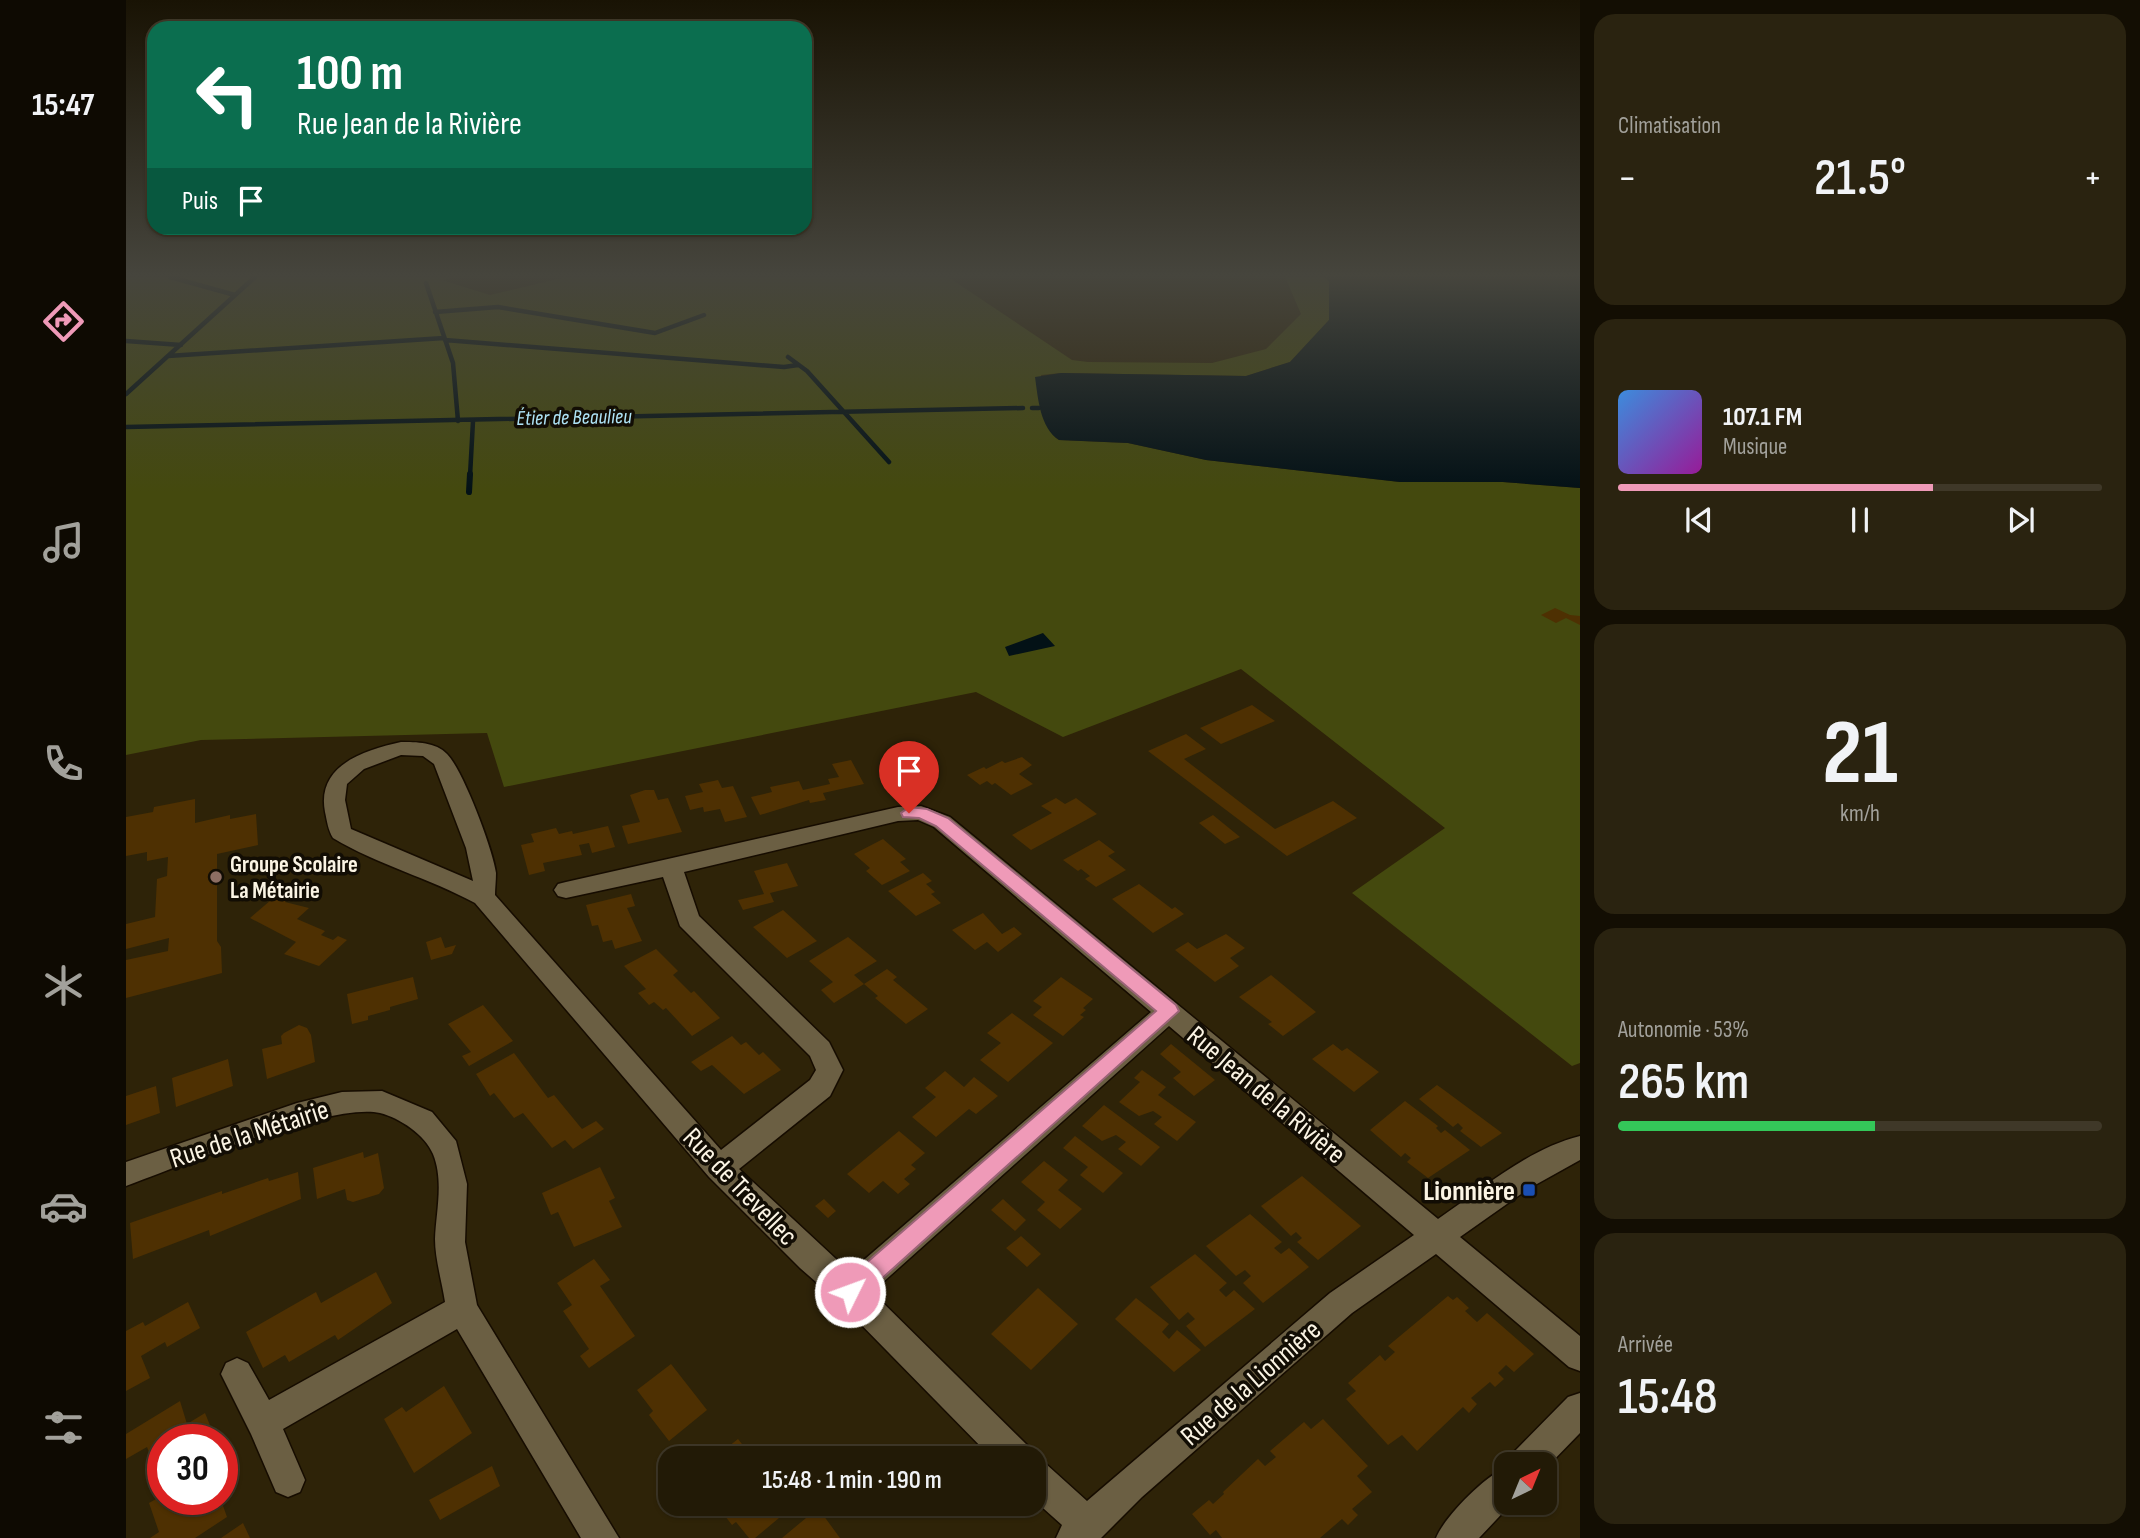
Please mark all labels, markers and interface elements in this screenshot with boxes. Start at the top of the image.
text: 100 m [297,45,403,104]
icon: left [182,49,273,140]
text: 15:47 [32,86,94,125]
text: Rue Jean de la Rivière [297,105,522,144]
text: Climatisation [1618,112,1721,140]
text: 21.5° [1814,147,1906,210]
text: − [1618,156,1637,201]
text: + [2083,156,2102,201]
icon: arrive [232,182,270,220]
text: Puis [182,186,218,217]
icon: directions [39,297,88,346]
text: 107.1 FM [1723,402,1802,433]
water label: Étier de Beaulieu [516,404,632,431]
text: Musique [1723,433,1787,461]
icon: previous [1680,501,1718,539]
icon: pause [1841,501,1879,539]
icon: next [2002,501,2040,539]
icon: music [39,518,88,567]
text: 21 [1822,700,1898,809]
icon: phone [39,739,88,788]
pin [879,741,939,813]
icon: arrive [890,752,928,790]
text: km/h [1840,800,1880,828]
place label: Groupe Scolaire La Métairie [230,851,358,905]
marker: Groupe Scolaire La Métairie [208,869,224,885]
icon: climate [39,961,88,1010]
text: Autonomie · 53% [1618,1016,1749,1044]
street label: Rue Jean de la Rivière [1180,1019,1352,1171]
text: 265 km [1618,1051,1749,1114]
street label: Rue de la Métairie [166,1093,333,1176]
street label: Rue de Trevellec [676,1121,804,1253]
place label: Lionnière [1423,1175,1515,1208]
icon: car [39,1182,88,1231]
marker: Lionnière [1521,1182,1537,1198]
position arrow [813,1255,887,1329]
street label: Rue de la Lionnière [1174,1313,1328,1453]
text: Arrivée [1618,1331,1673,1359]
text: 15:48 [1618,1366,1718,1429]
icon: filters [39,1403,88,1452]
speed limit sign: 30 [147,1424,238,1515]
north arrow [1494,1452,1558,1516]
map controls [1494,1452,1557,1515]
text: 15:48 · 1 min · 190 m [762,1465,942,1496]

